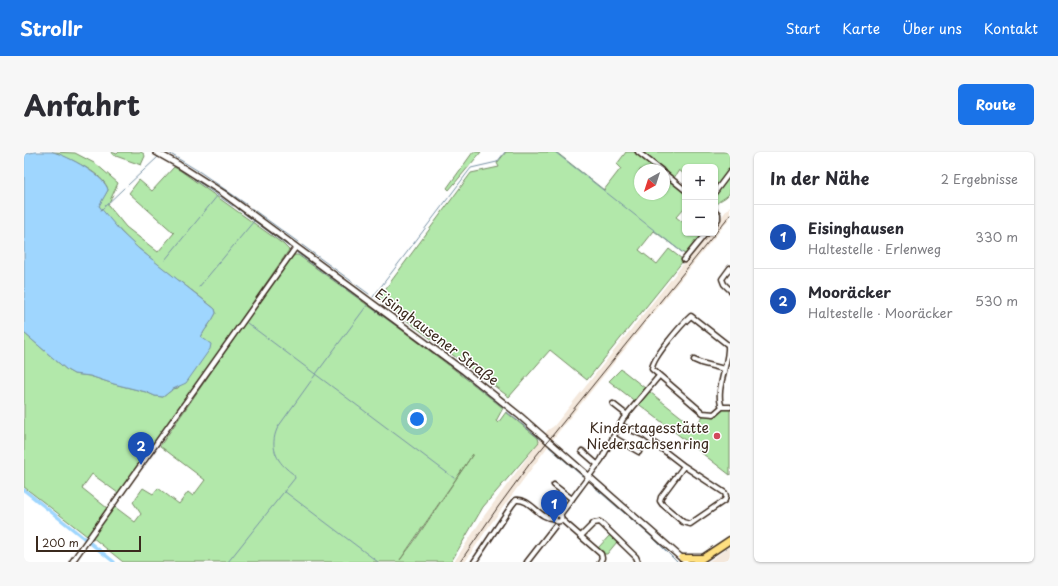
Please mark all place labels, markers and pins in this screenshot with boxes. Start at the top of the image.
place label: Kindertagesstätte Niedersachsenring [587,417,709,454]
marker: Kindertagesstätte Niedersachsenring [712,431,722,441]
pin: 2 [128,432,154,465]
pin: 1 [541,490,567,523]

